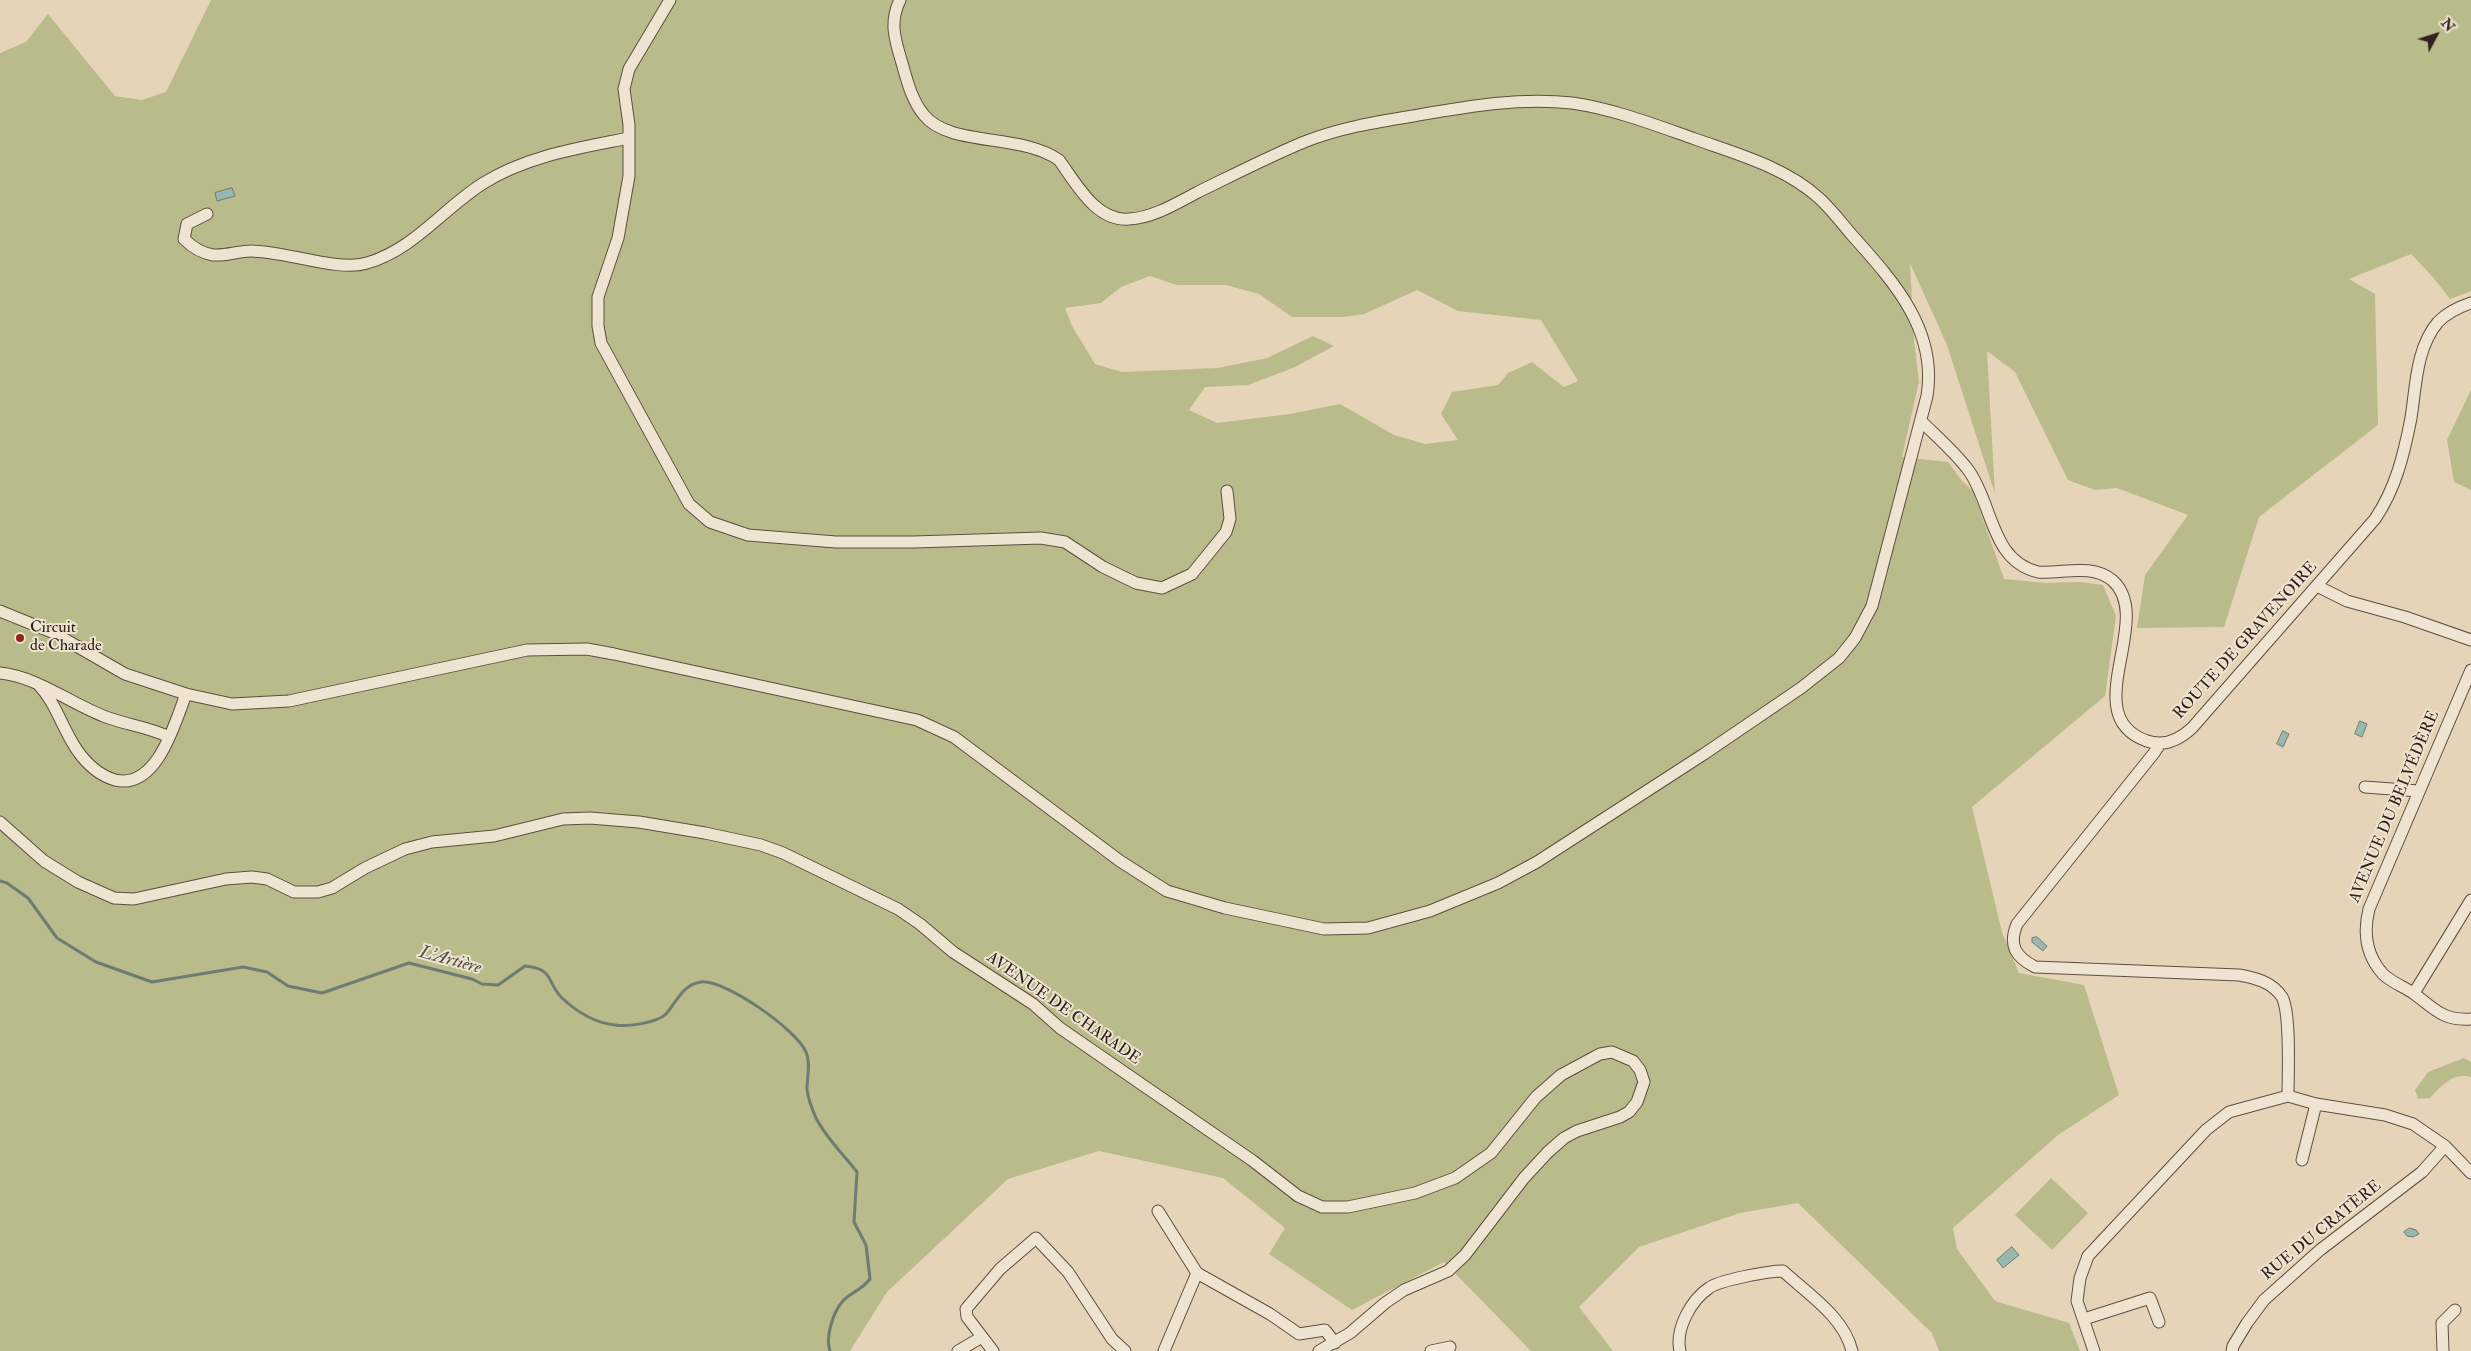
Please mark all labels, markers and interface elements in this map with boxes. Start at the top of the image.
north arrow [2411,10,2461,60]
text: N [2437,15,2458,35]
street label: ROUTE DE GRAVENOIRE [2170,558,2322,724]
place label: Circuit de Charade [30,619,102,657]
marker: Circuit de Charade [14,632,26,644]
street label: AVENUE DU BELVÉDÈRE [2346,708,2444,906]
water label: L'Artière [417,942,483,980]
street label: AVENUE DE CHARADE [982,949,1144,1069]
street label: RUE DU CRATÈRE [2258,1177,2386,1285]

